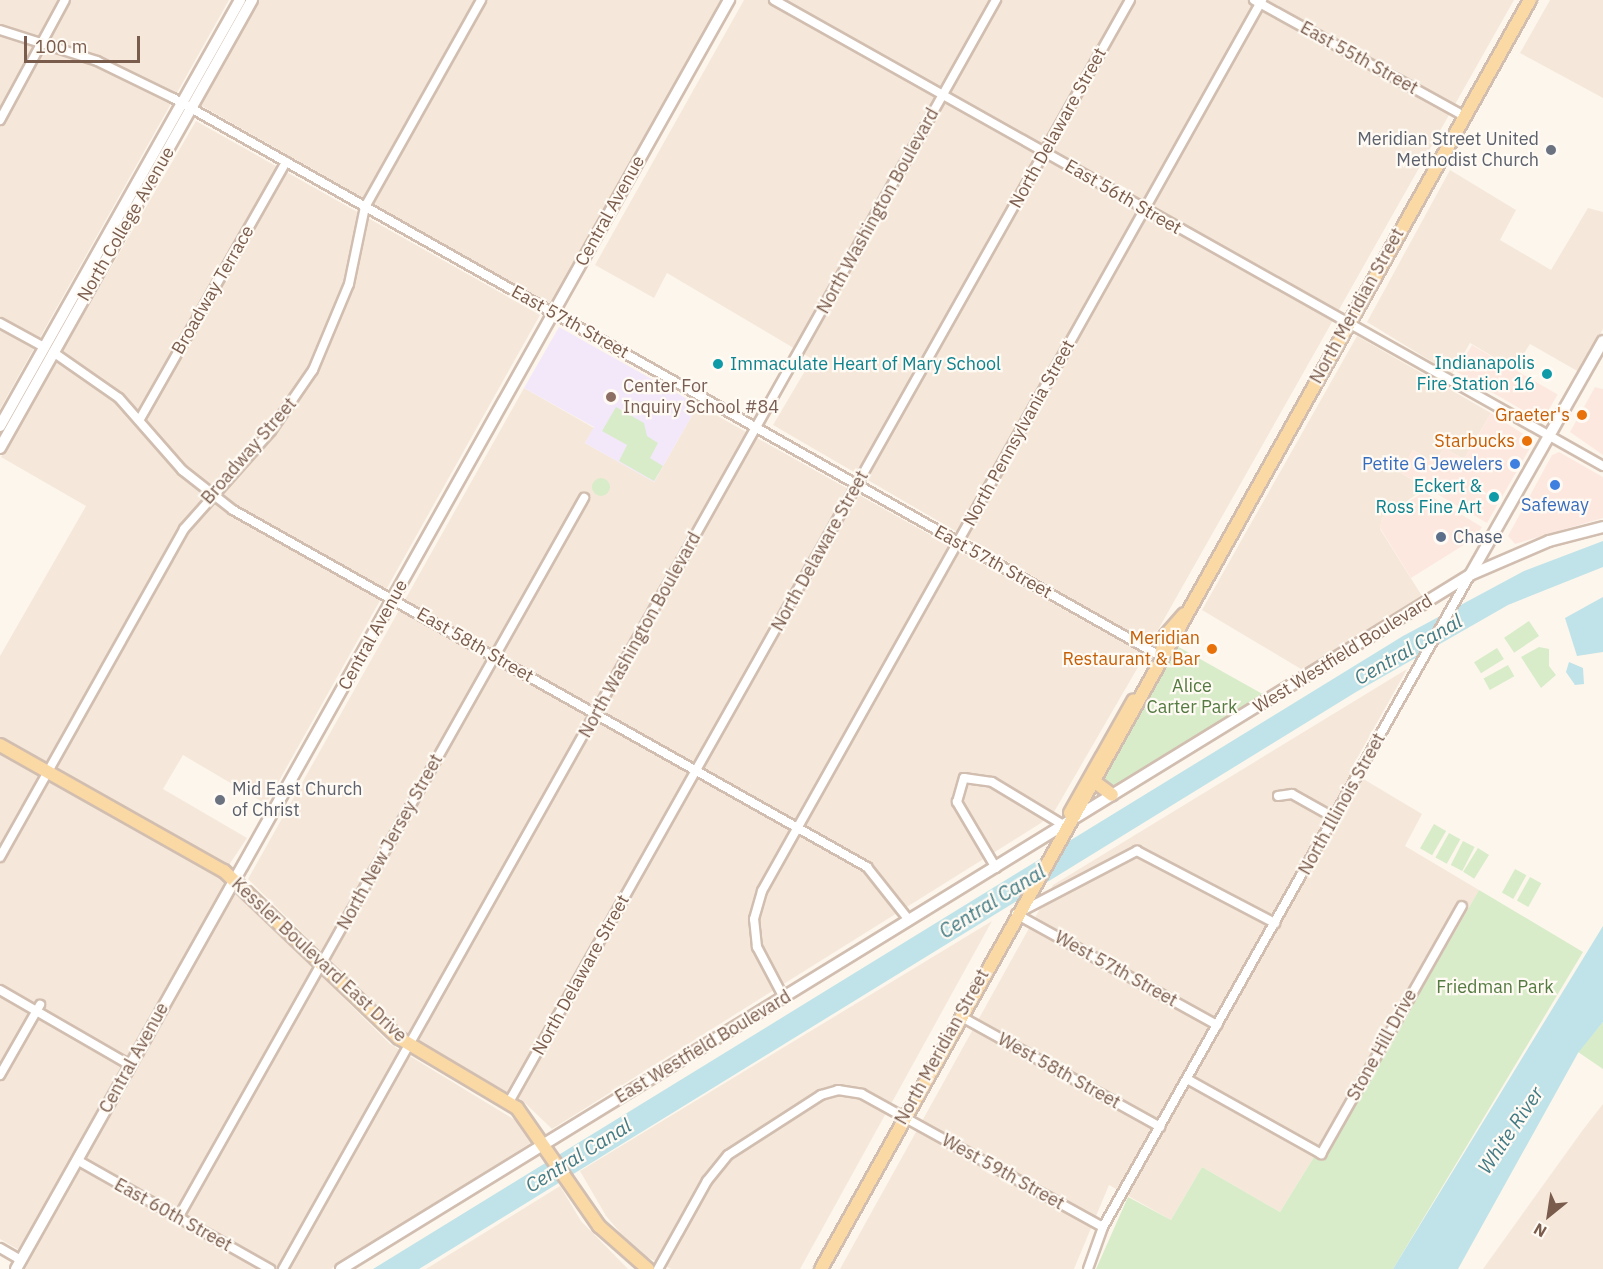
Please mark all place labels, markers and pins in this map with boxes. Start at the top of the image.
place label: Meridian Street United Methodist Church [1357,129,1539,172]
marker: Meridian Street United Methodist Church [1544,143,1558,157]
place label: Immaculate Heart of Mary School [730,353,1001,375]
place label: Indianapolis Fire Station 16 [1416,353,1535,395]
marker: Immaculate Heart of Mary School [711,357,725,371]
marker: Indianapolis Fire Station 16 [1540,367,1554,381]
place label: Center For Inquiry School #84 [623,376,779,418]
marker: Center For Inquiry School #84 [604,390,618,404]
place label: Graeter's [1495,404,1570,426]
marker: Graeter's [1575,408,1589,422]
place label: Starbucks [1434,430,1515,452]
marker: Starbucks [1520,434,1534,448]
place label: Petite G Jewelers [1362,453,1503,475]
marker: Petite G Jewelers [1508,457,1522,471]
place label: Eckert & Ross Fine Art [1376,476,1482,518]
marker: Safeway [1548,478,1562,492]
marker: Eckert & Ross Fine Art [1487,490,1501,504]
place label: Safeway [1521,494,1589,516]
place label: Chase [1453,526,1503,548]
marker: Chase [1434,530,1448,544]
place label: Meridian Restaurant & Bar [1062,628,1200,670]
marker: Meridian Restaurant & Bar [1205,642,1219,656]
place label: Mid East Church of Christ [232,779,363,822]
marker: Mid East Church of Christ [213,793,227,807]

